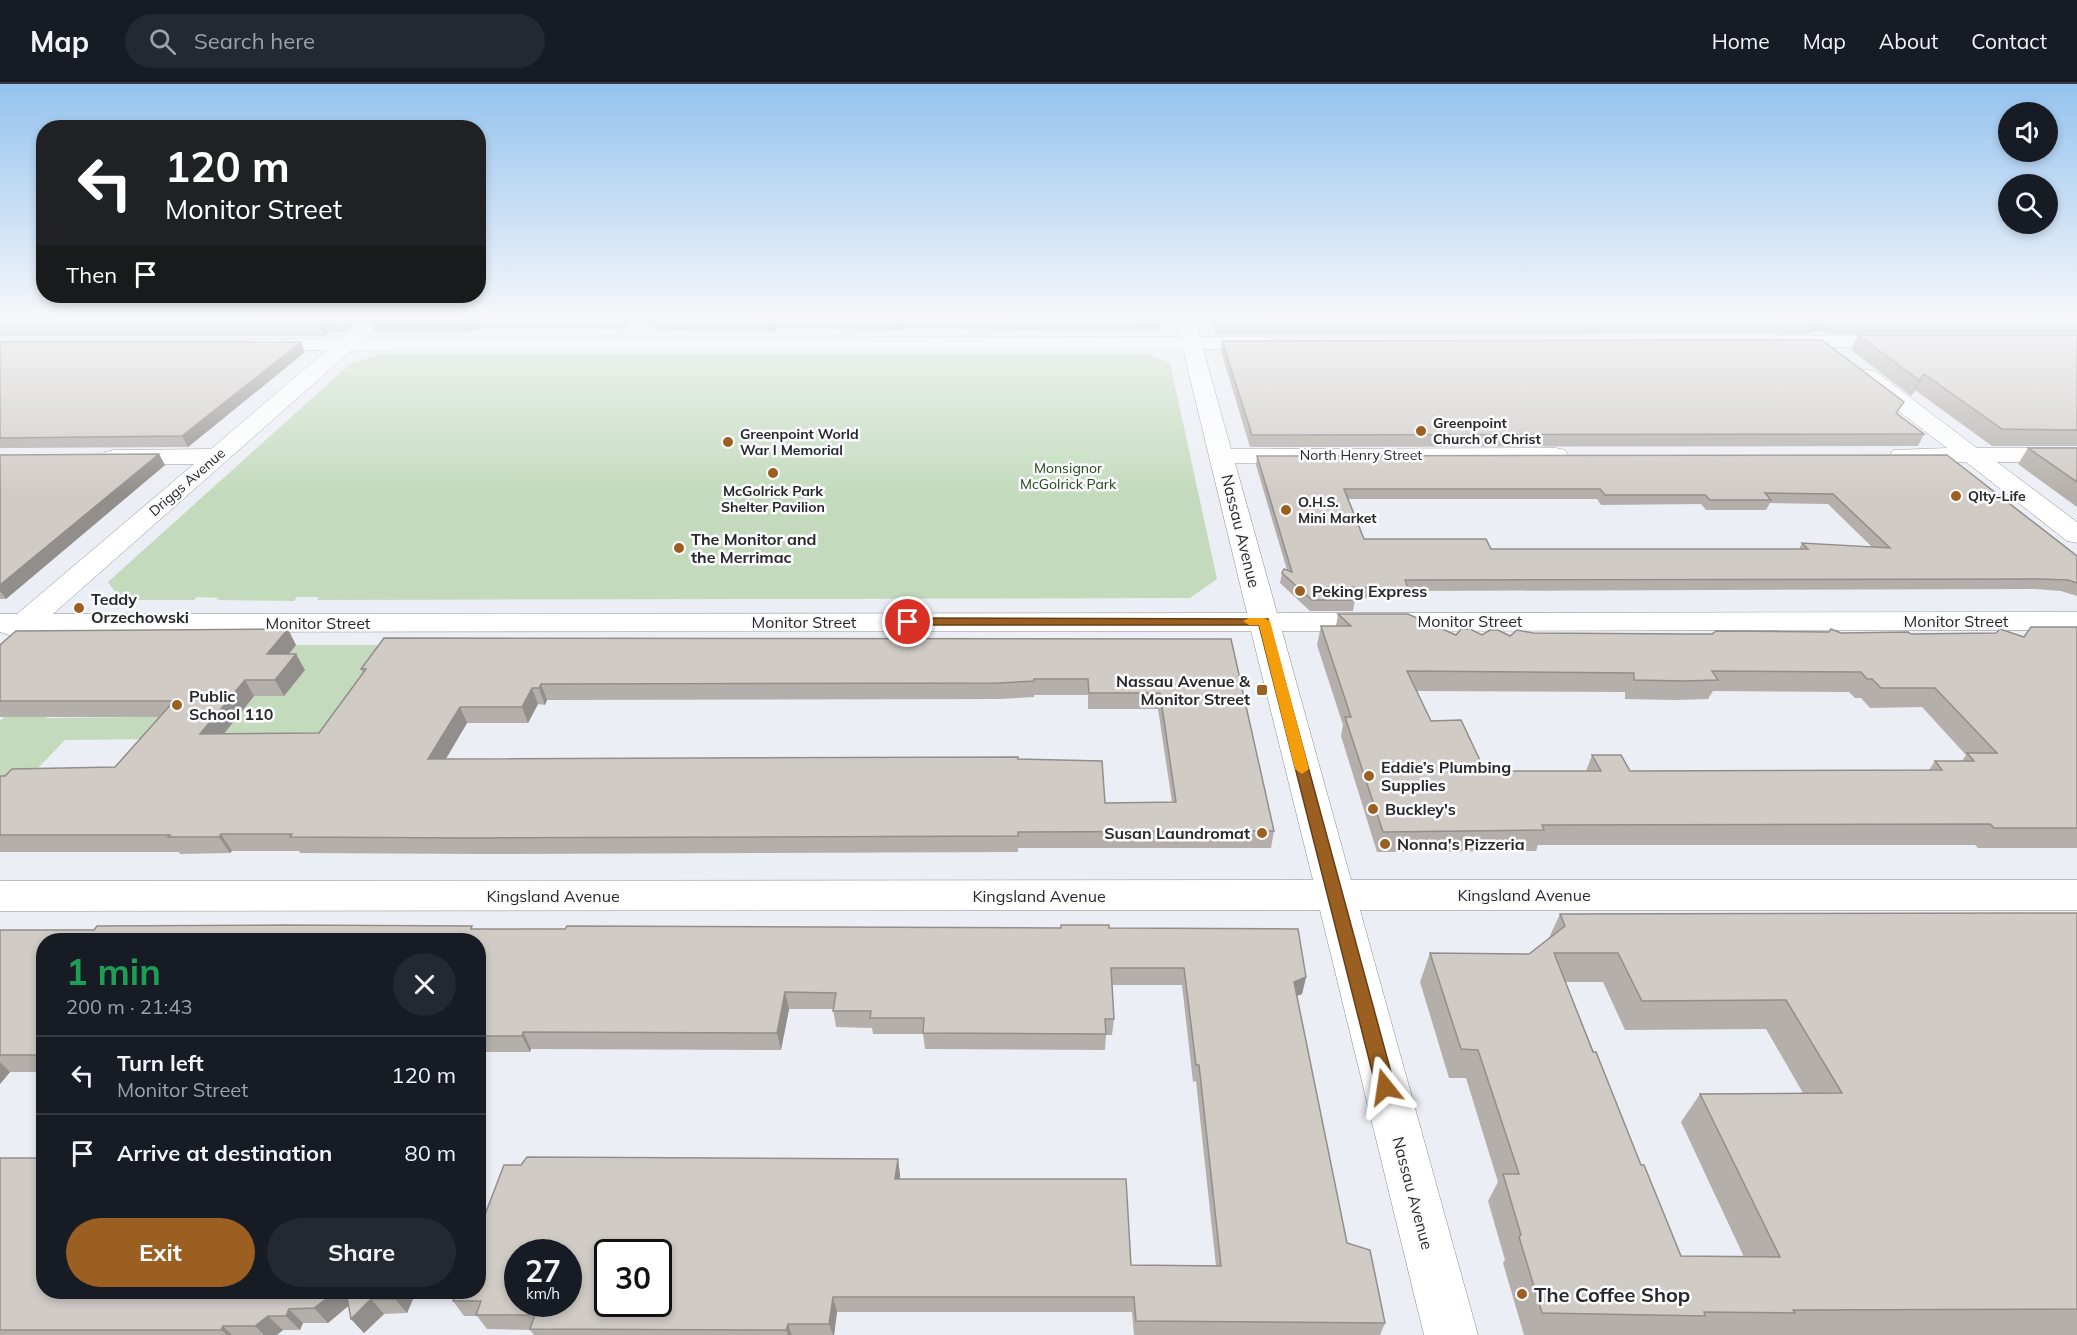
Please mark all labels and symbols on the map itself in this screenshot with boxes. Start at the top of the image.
place label: Greenpoint Church of Christ [1433,414,1541,448]
marker: Greenpoint Church of Christ [1414,424,1428,438]
place label: Greenpoint World War I Memorial [740,425,859,459]
marker: Greenpoint World War I Memorial [721,435,735,449]
street label: Driggs Avenue [145,444,229,520]
street label: North Henry Street [1300,446,1422,464]
park label: Monsignor McGolrick Park [1020,459,1117,493]
marker: McGolrick Park Shelter Pavilion [766,466,780,480]
street label: Nassau Avenue [1217,472,1265,590]
place label: McGolrick Park Shelter Pavilion [721,482,825,516]
place label: Qlty-Life [1968,487,2026,505]
marker: Qlty-Life [1949,489,1963,503]
place label: O.H.S. Mini Market [1298,493,1377,527]
marker: O.H.S. Mini Market [1279,503,1293,517]
place label: The Monitor and the Merrimac [691,529,817,567]
marker: The Monitor and the Merrimac [672,541,686,555]
place label: Peking Express [1312,581,1427,601]
marker: Peking Express [1293,584,1307,598]
place label: Teddy Orzechowski [91,589,189,627]
pin [882,596,933,647]
marker: Teddy Orzechowski [72,601,86,615]
street label: Monitor Street [1418,611,1523,631]
street label: Monitor Street [1904,611,2009,631]
street label: Monitor Street [752,612,857,632]
street label: Monitor Street [266,613,371,633]
place label: Nassau Avenue & Monitor Street [1116,671,1251,709]
marker: Nassau Avenue & Monitor Street [1255,683,1269,697]
place label: Public School 110 [189,686,273,724]
marker: Public School 110 [170,698,184,712]
place label: Eddie’s Plumbing Supplies [1381,757,1511,795]
marker: Eddie’s Plumbing Supplies [1362,769,1376,783]
place label: Buckley's [1385,799,1456,819]
marker: Buckley's [1366,802,1380,816]
place label: Susan Laundromat [1104,823,1250,843]
marker: Susan Laundromat [1255,826,1269,840]
place label: Nonna's Pizzeria [1397,834,1525,854]
marker: Nonna's Pizzeria [1378,837,1392,851]
street label: Kingsland Avenue [1457,885,1591,905]
street label: Kingsland Avenue [486,886,620,906]
street label: Kingsland Avenue [972,886,1106,906]
position arrow [1353,1055,1417,1119]
street label: Nassau Avenue [1388,1134,1438,1252]
speed limit sign: 30 [594,1239,672,1317]
place label: The Coffee Shop [1534,1282,1690,1307]
marker: The Coffee Shop [1515,1287,1529,1301]

